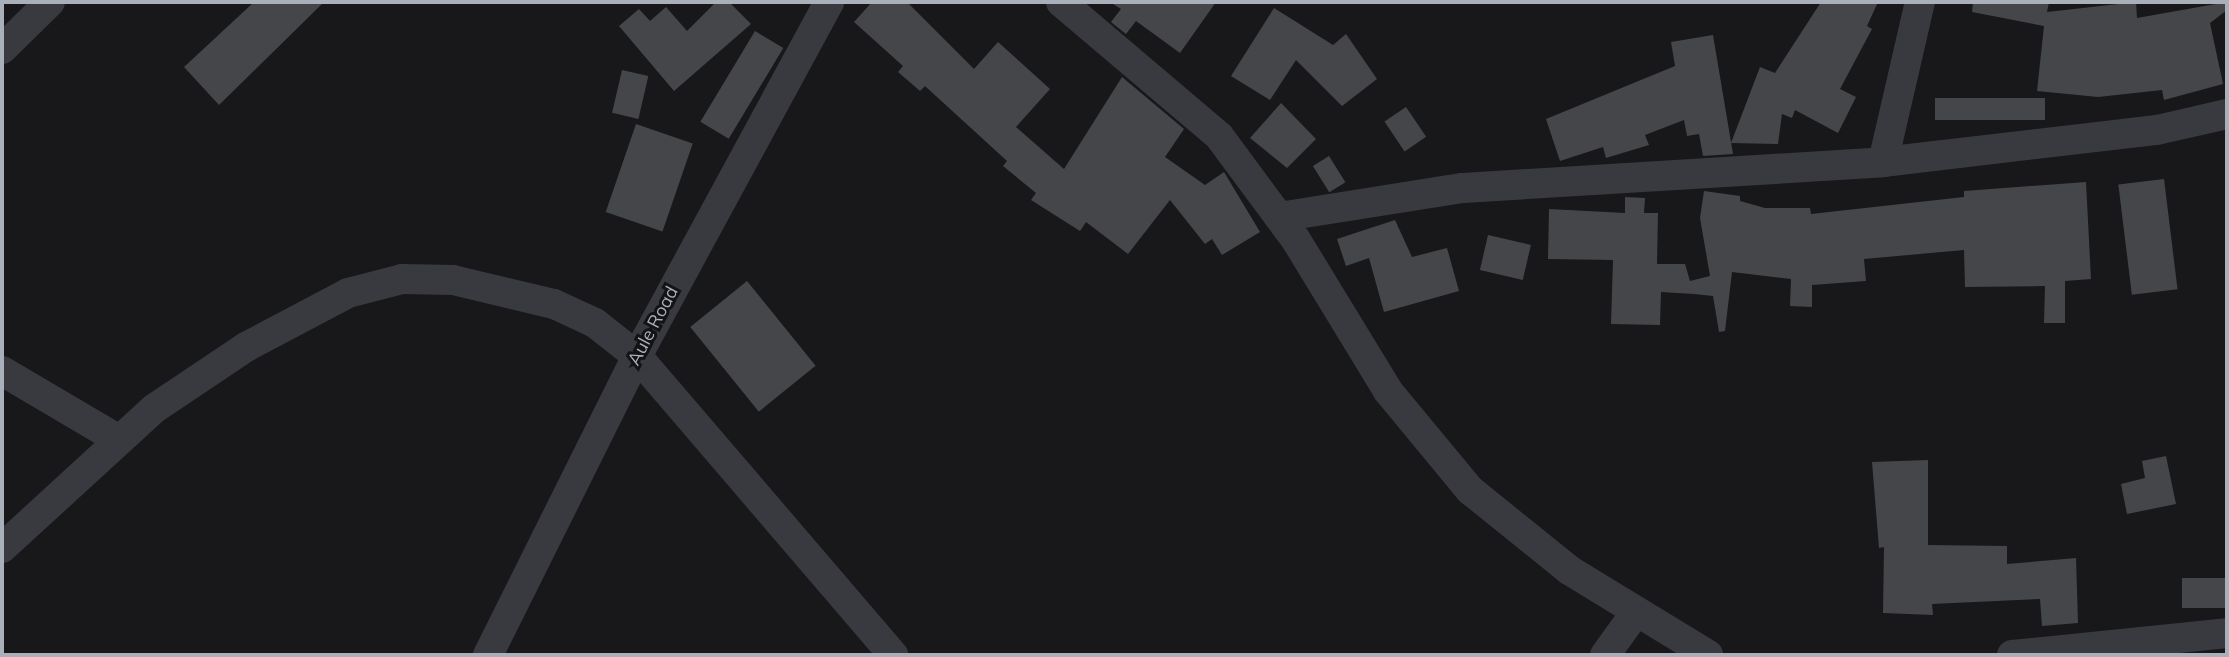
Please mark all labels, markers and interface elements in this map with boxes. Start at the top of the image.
street label: Aule Road [623,283,683,369]

